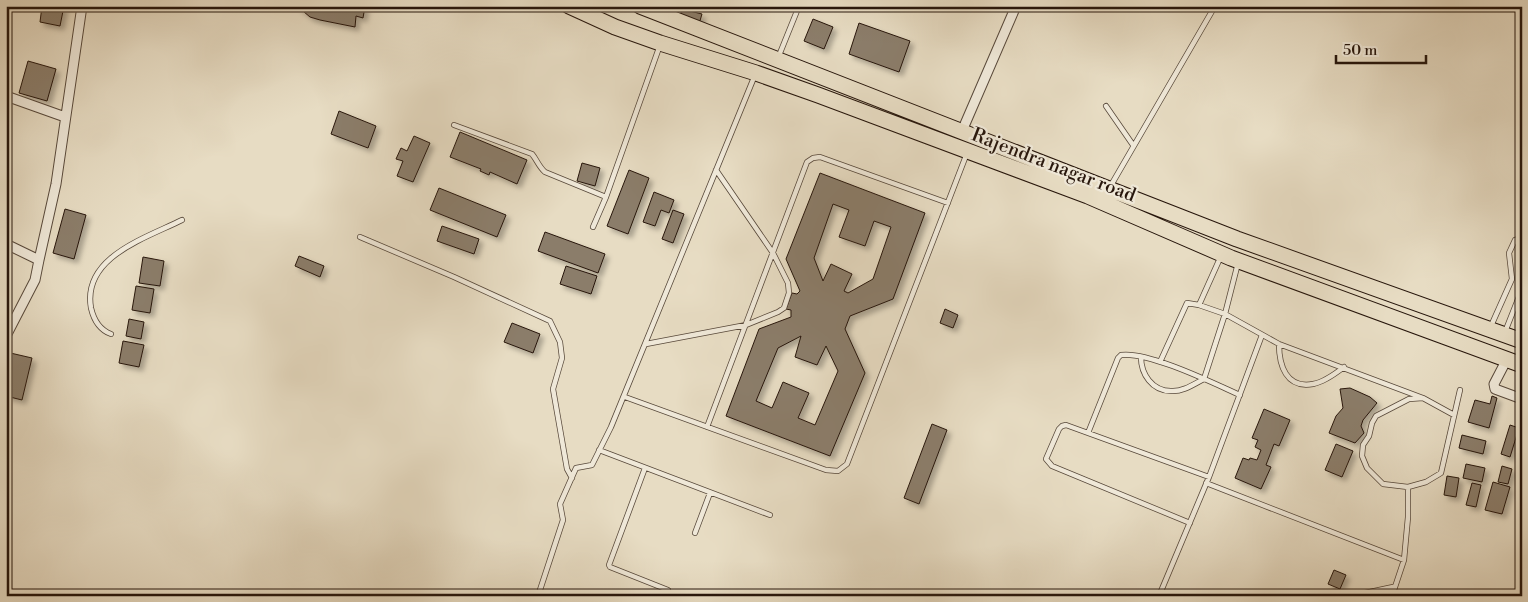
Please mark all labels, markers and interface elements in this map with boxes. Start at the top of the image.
scale bar [1336,32,1426,64]
text: 50 m [1343,41,1377,60]
street label: Rajendra nagar road [968,123,1139,207]

